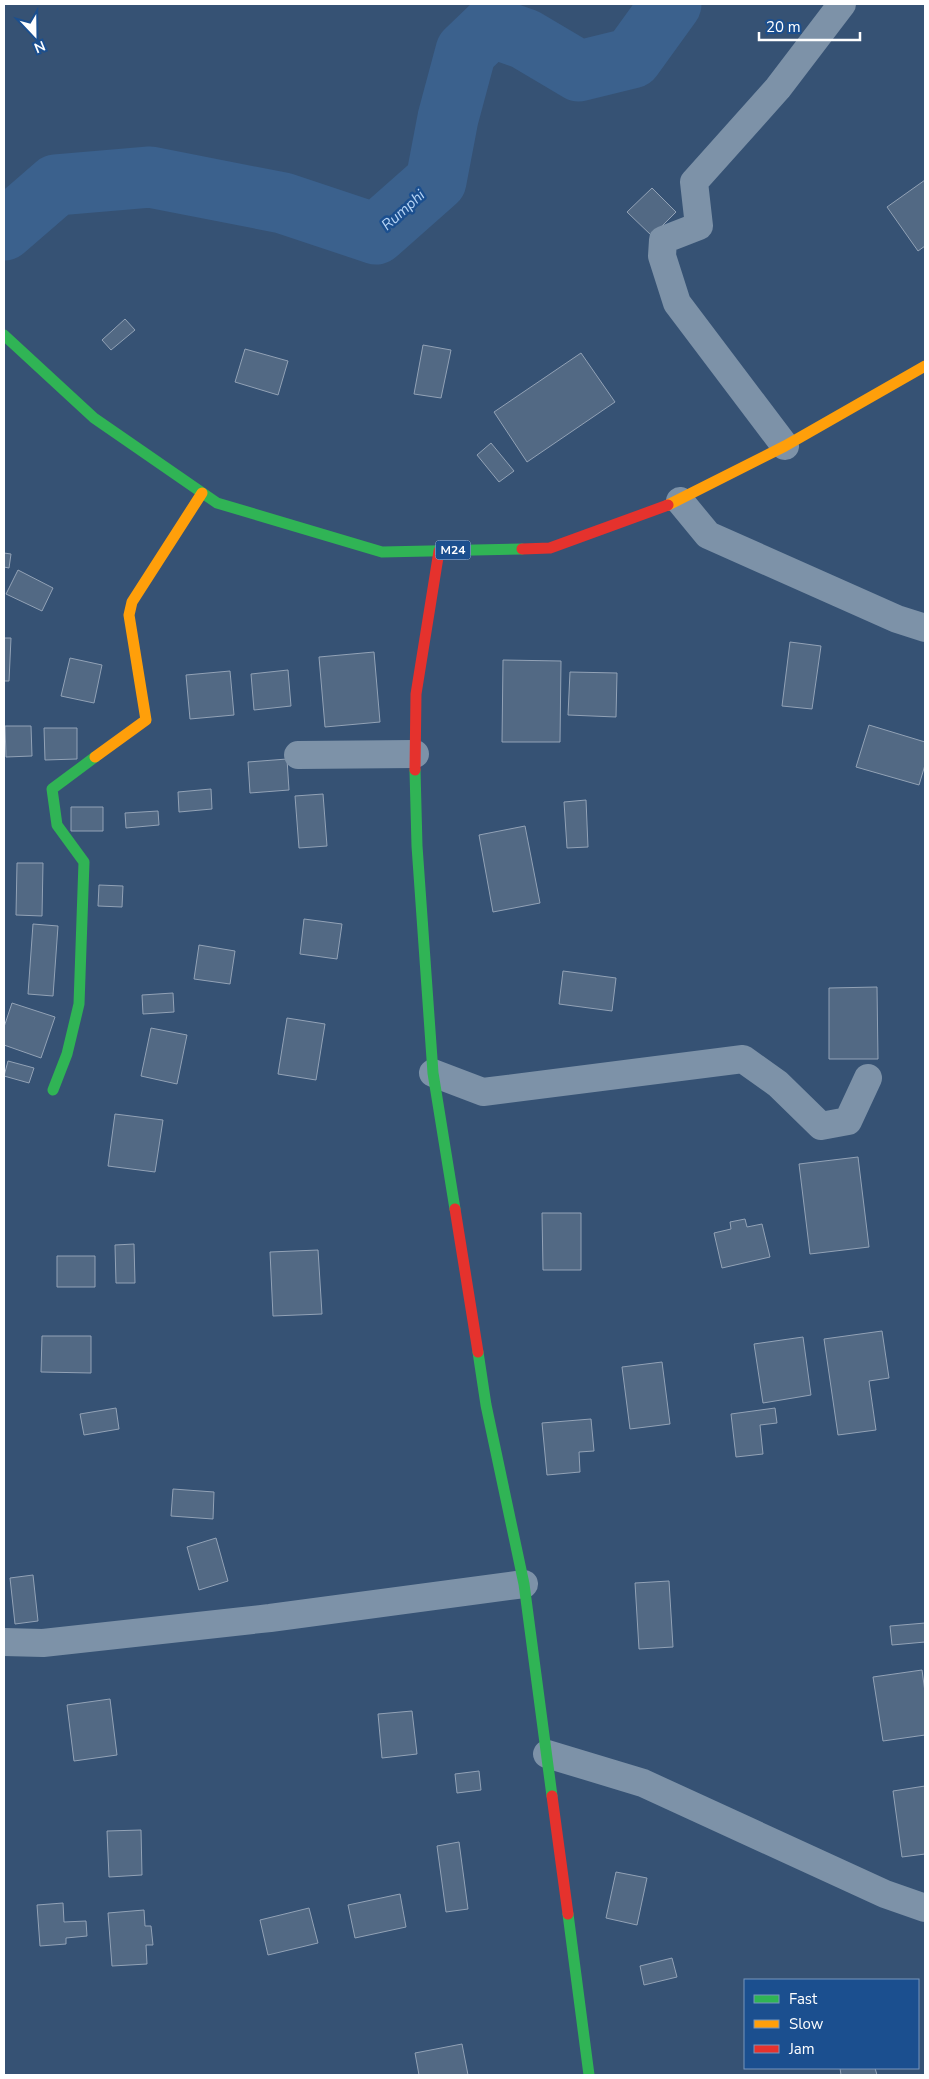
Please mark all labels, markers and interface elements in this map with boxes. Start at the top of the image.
north arrow [10,10,60,60]
scale bar [759,10,860,42]
text: 20 m [766,17,801,37]
text: N [31,36,48,57]
water label: Rumphi [377,185,429,235]
road number: M24 [436,540,470,560]
legend [744,1979,919,2069]
text: Fast [789,1989,818,2009]
text: Slow [789,2014,824,2034]
text: Jam [788,2039,815,2059]

